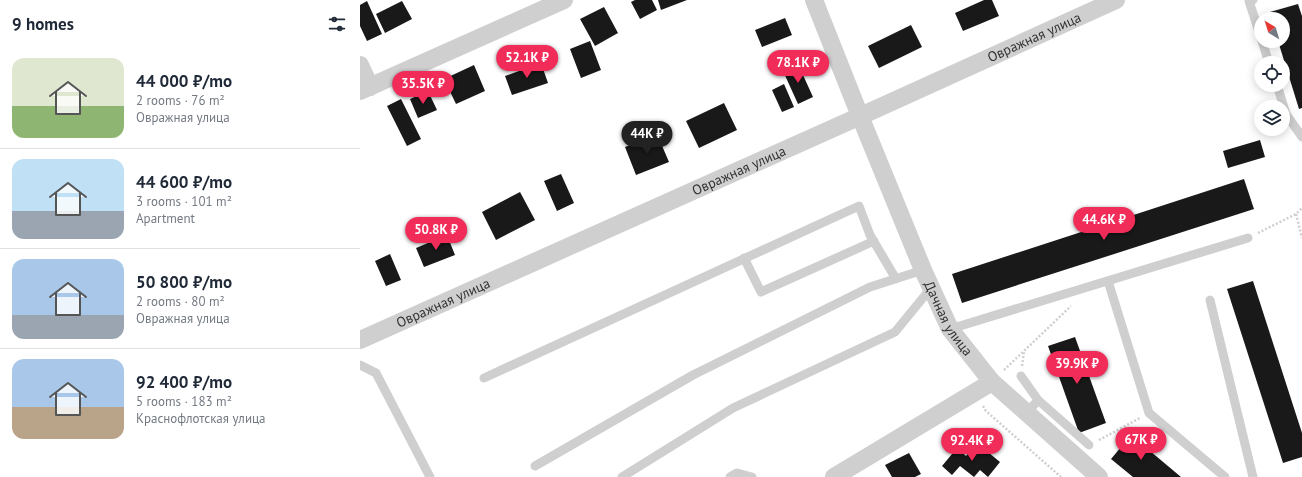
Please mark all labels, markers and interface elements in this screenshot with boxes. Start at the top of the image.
street label: Овражная улица [984,8,1084,66]
north arrow [1254,12,1290,48]
map controls [1254,12,1290,136]
text: 9 homes [12,13,74,35]
icon: filters [326,13,348,35]
pin: 52.1K ₽ [490,45,564,79]
text: 52.1K ₽ [505,49,549,66]
pin: 78.1K ₽ [761,50,835,84]
text: 78.1K ₽ [776,54,820,71]
button: locate [1254,56,1290,92]
text: 44 000 ₽/mo [136,70,232,92]
pin: 35.5K ₽ [386,71,460,105]
icon: home [44,74,92,122]
text: 35.5K ₽ [401,75,445,92]
text: 2 rooms · 76 m² [136,92,225,109]
button: layers [1254,100,1290,136]
text: Овражная улица [136,109,230,126]
pin: 44K ₽ [619,121,675,155]
text: 44K ₽ [630,125,664,142]
street label: Овражная улица [689,142,789,199]
text: 44 600 ₽/mo [136,171,232,193]
icon: home [44,175,92,223]
text: 3 rooms · 101 m² [136,193,232,210]
pin: 44.6K ₽ [1067,207,1141,241]
text: Apartment [136,210,195,227]
text: 44.6K ₽ [1082,211,1126,228]
pin: 50.8K ₽ [399,217,473,251]
text: 50.8K ₽ [414,221,458,238]
text: 50 800 ₽/mo [136,271,232,293]
street label: Овражная улица [393,274,493,332]
icon: home [44,275,92,323]
street label: Дачная улица [920,278,977,360]
text: 2 rooms · 80 m² [136,293,225,310]
text: Овражная улица [136,310,230,327]
pin: 39.9K ₽ [1040,351,1114,385]
text: 39.9K ₽ [1055,355,1099,372]
text: 92 400 ₽/mo [136,371,232,393]
icon: home [44,375,92,423]
text: 5 rooms · 183 m² [136,393,232,410]
text: Краснофлотская улица [136,410,266,427]
pin: 67K ₽ [1113,427,1169,461]
pin: 92.4K ₽ [935,428,1009,462]
text: 67K ₽ [1124,431,1158,448]
text: 92.4K ₽ [950,432,994,449]

